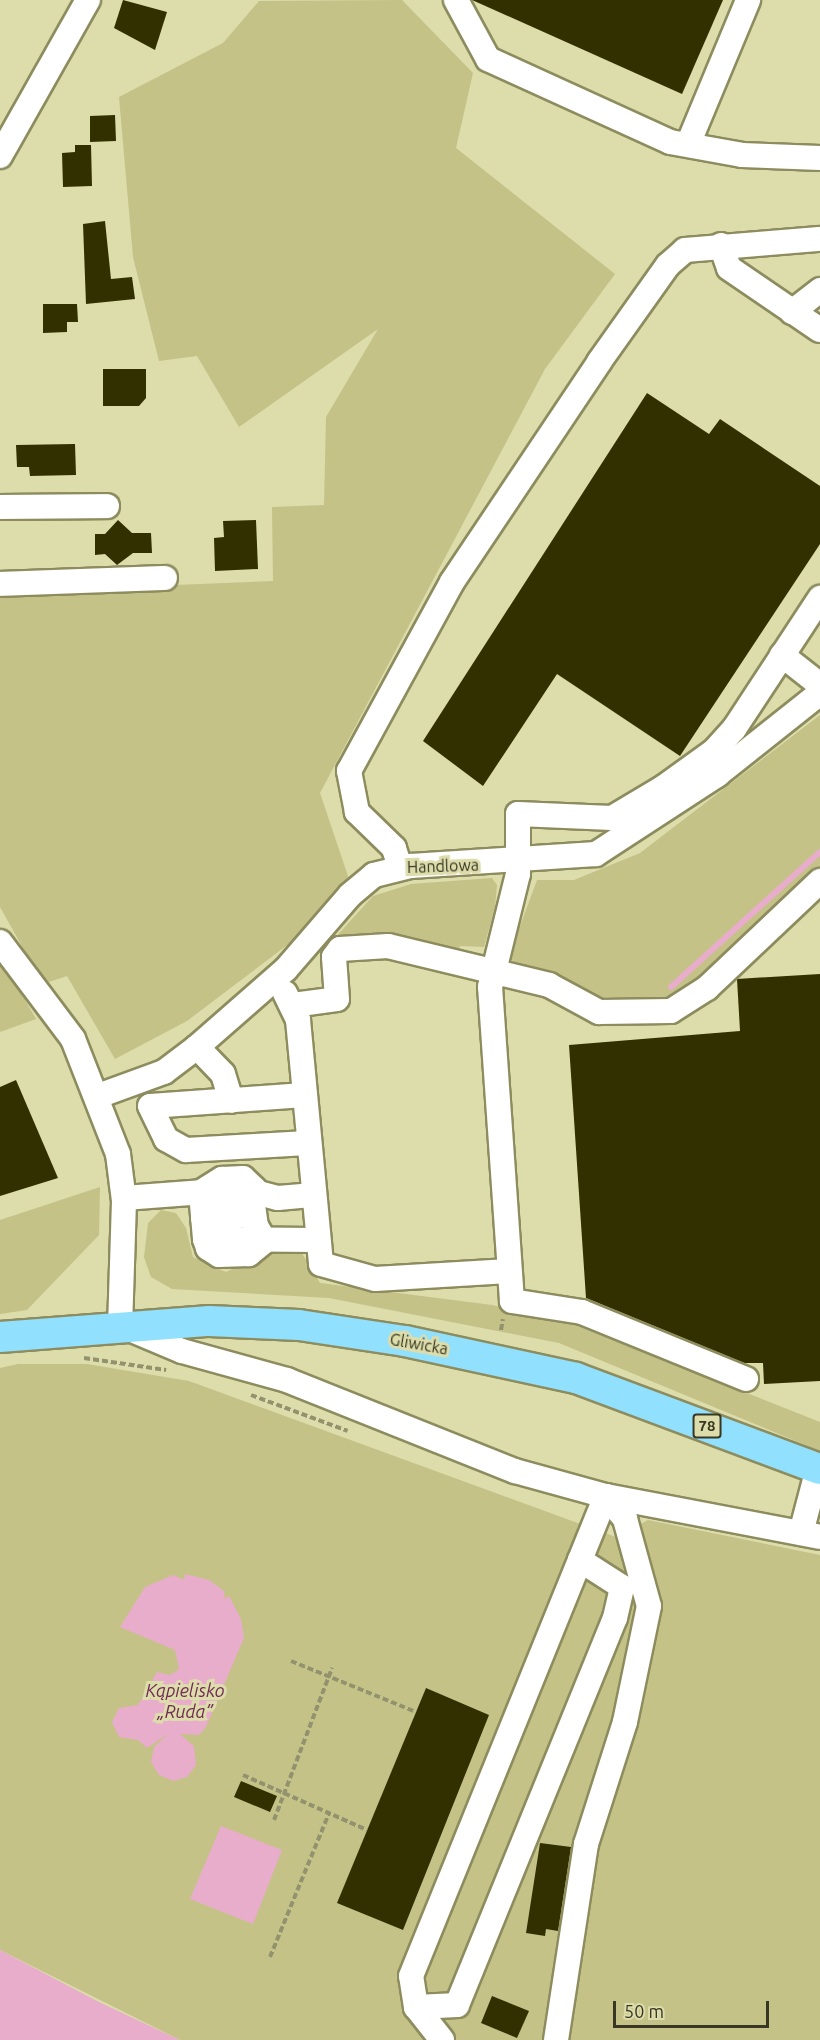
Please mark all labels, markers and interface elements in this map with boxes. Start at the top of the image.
street label: Handlowa [407,855,479,877]
street label: Gliwicka [388,1329,450,1359]
road number: 78 [692,1414,722,1438]
water label: Kąpielisko „Ruda” [145,1680,225,1722]
scale bar [616,1989,772,2027]
text: 50 m [624,2001,664,2021]

